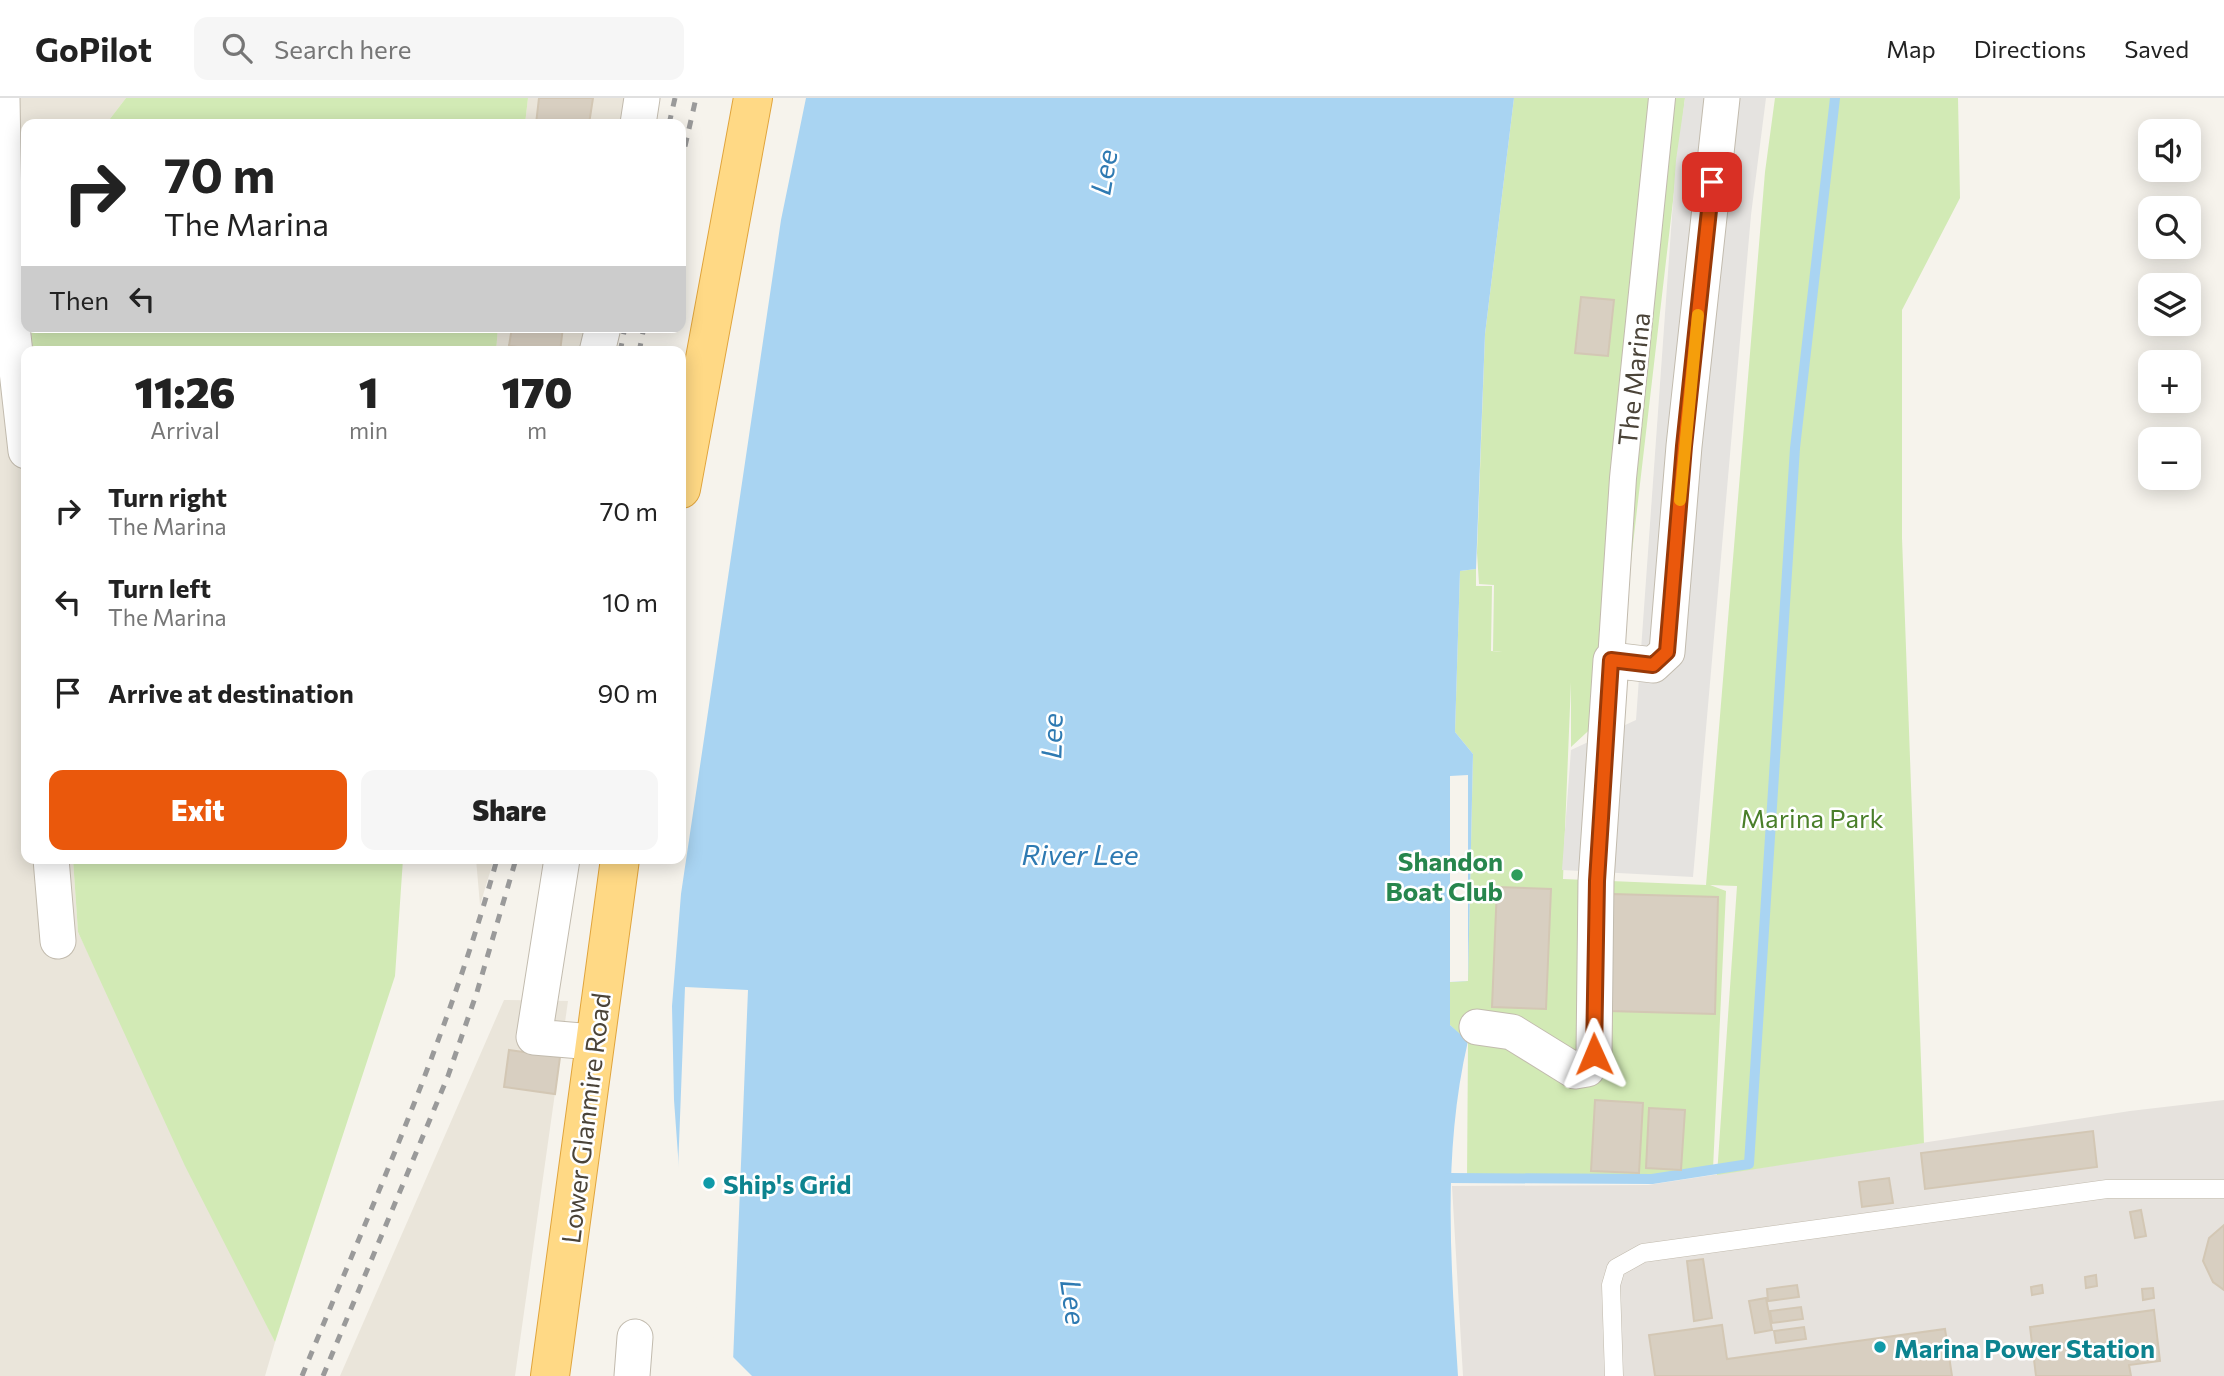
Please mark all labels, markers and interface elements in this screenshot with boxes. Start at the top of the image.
search box [194,17,684,80]
text: GoPilot [35,28,152,69]
icon: search [218,29,256,67]
text: Search here [274,33,411,64]
text: Map [1886,34,1936,63]
text: Directions [1974,34,2086,63]
text: Saved [2124,34,2189,63]
map controls [2138,119,2201,490]
button: sound [2138,119,2201,182]
text: 70 m [164,143,275,203]
water label: Lee [1082,146,1124,197]
icon: right [49,147,140,238]
pin [1682,152,1742,212]
icon: arrive [1693,163,1731,201]
button: search [2138,196,2201,259]
text: The Marina [164,203,329,243]
button: layers [2138,273,2201,336]
icon: left [123,280,161,318]
text: Then [49,284,109,315]
street label: The Marina [1611,311,1655,447]
button: + [2138,350,2201,413]
text: 11:26 [134,365,235,417]
text: 1 [359,365,378,417]
text: 170 [502,365,573,417]
text: Arrival [150,416,220,444]
text: min [349,416,388,444]
text: m [527,416,547,444]
button: − [2138,427,2201,490]
text: Turn right [108,481,227,512]
icon: right [49,492,87,530]
text: 70 m [600,495,658,526]
text: The Marina [108,512,227,540]
text: Turn left [108,572,211,603]
icon: left [49,583,87,621]
text: 10 m [602,586,658,617]
text: The Marina [108,603,227,631]
icon: arrive [49,674,87,712]
text: Arrive at destination [108,677,354,708]
text: 90 m [598,677,658,708]
water label: Lee [1033,712,1069,759]
button: Exit [49,770,347,850]
button: Share [361,770,658,850]
park label: Marina Park [1740,802,1884,833]
water label: River Lee [1022,837,1139,871]
place label: Shandon Boat Club [1386,845,1503,906]
marker: Shandon Boat Club [1509,867,1525,883]
street label: Lower Glanmire Road [554,991,616,1245]
position arrow [1557,1017,1631,1091]
place label: Ship's Grid [723,1168,851,1199]
marker: Ship's Grid [701,1175,717,1191]
water label: Lee [1054,1277,1094,1327]
place label: Marina Power Station [1894,1332,2155,1363]
marker: Marina Power Station [1872,1339,1888,1355]

